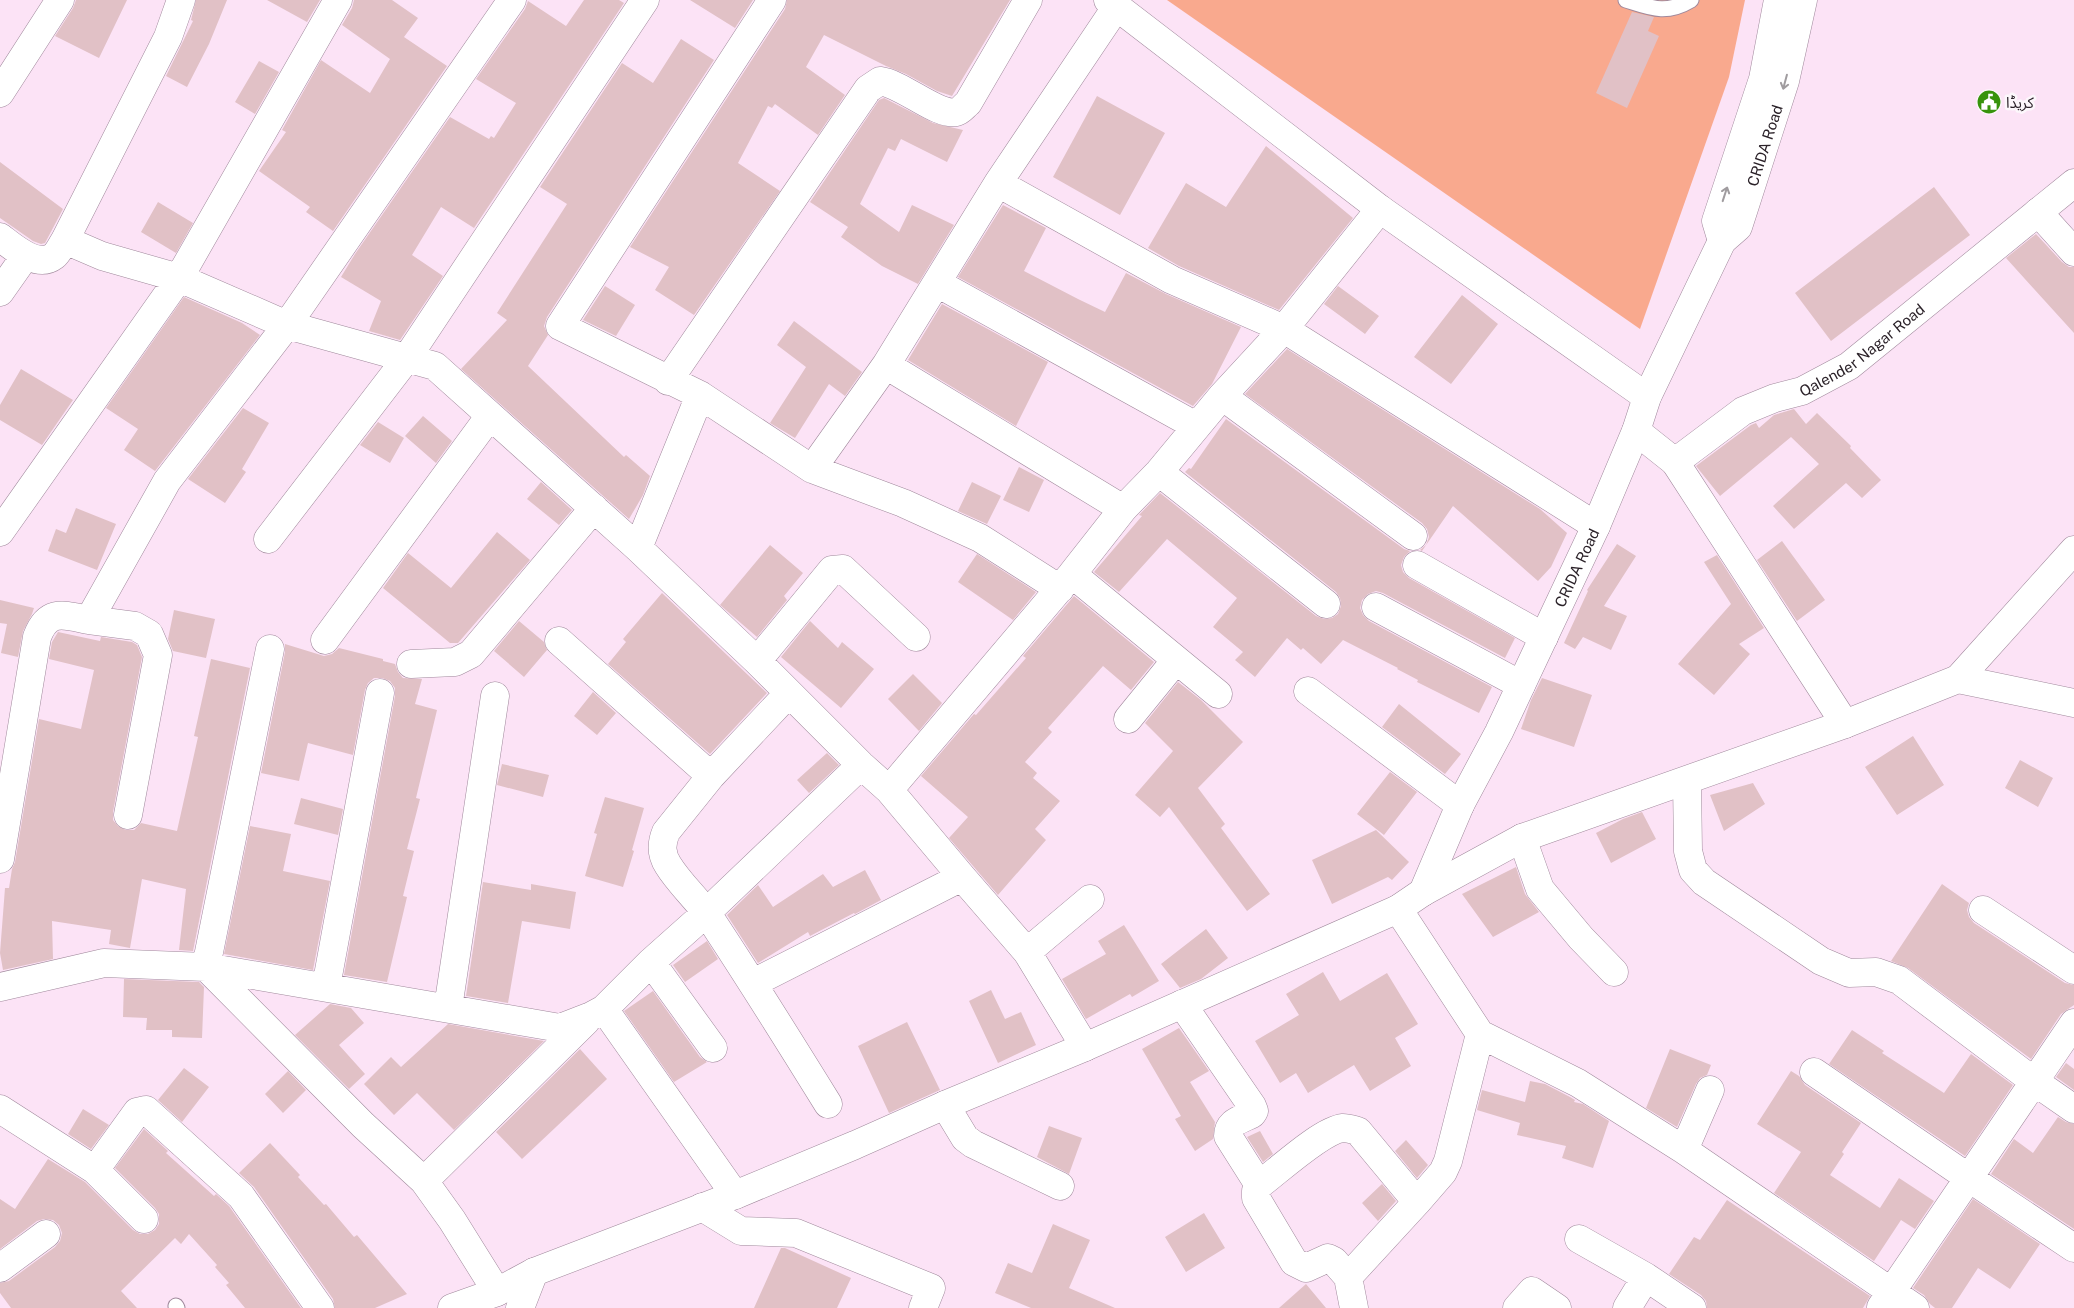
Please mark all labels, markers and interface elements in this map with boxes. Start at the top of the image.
one-way arrow [1779,73,1789,89]
public building icon: کریڈا [1976,89,2002,115]
place label: کریڈا [2006,94,2035,112]
street label: CRIDA Road [1743,102,1785,188]
one-way arrow [1721,187,1730,202]
street label: Qalender Nagar Road [1796,300,1928,399]
street label: CRIDA Road [1551,526,1602,609]

